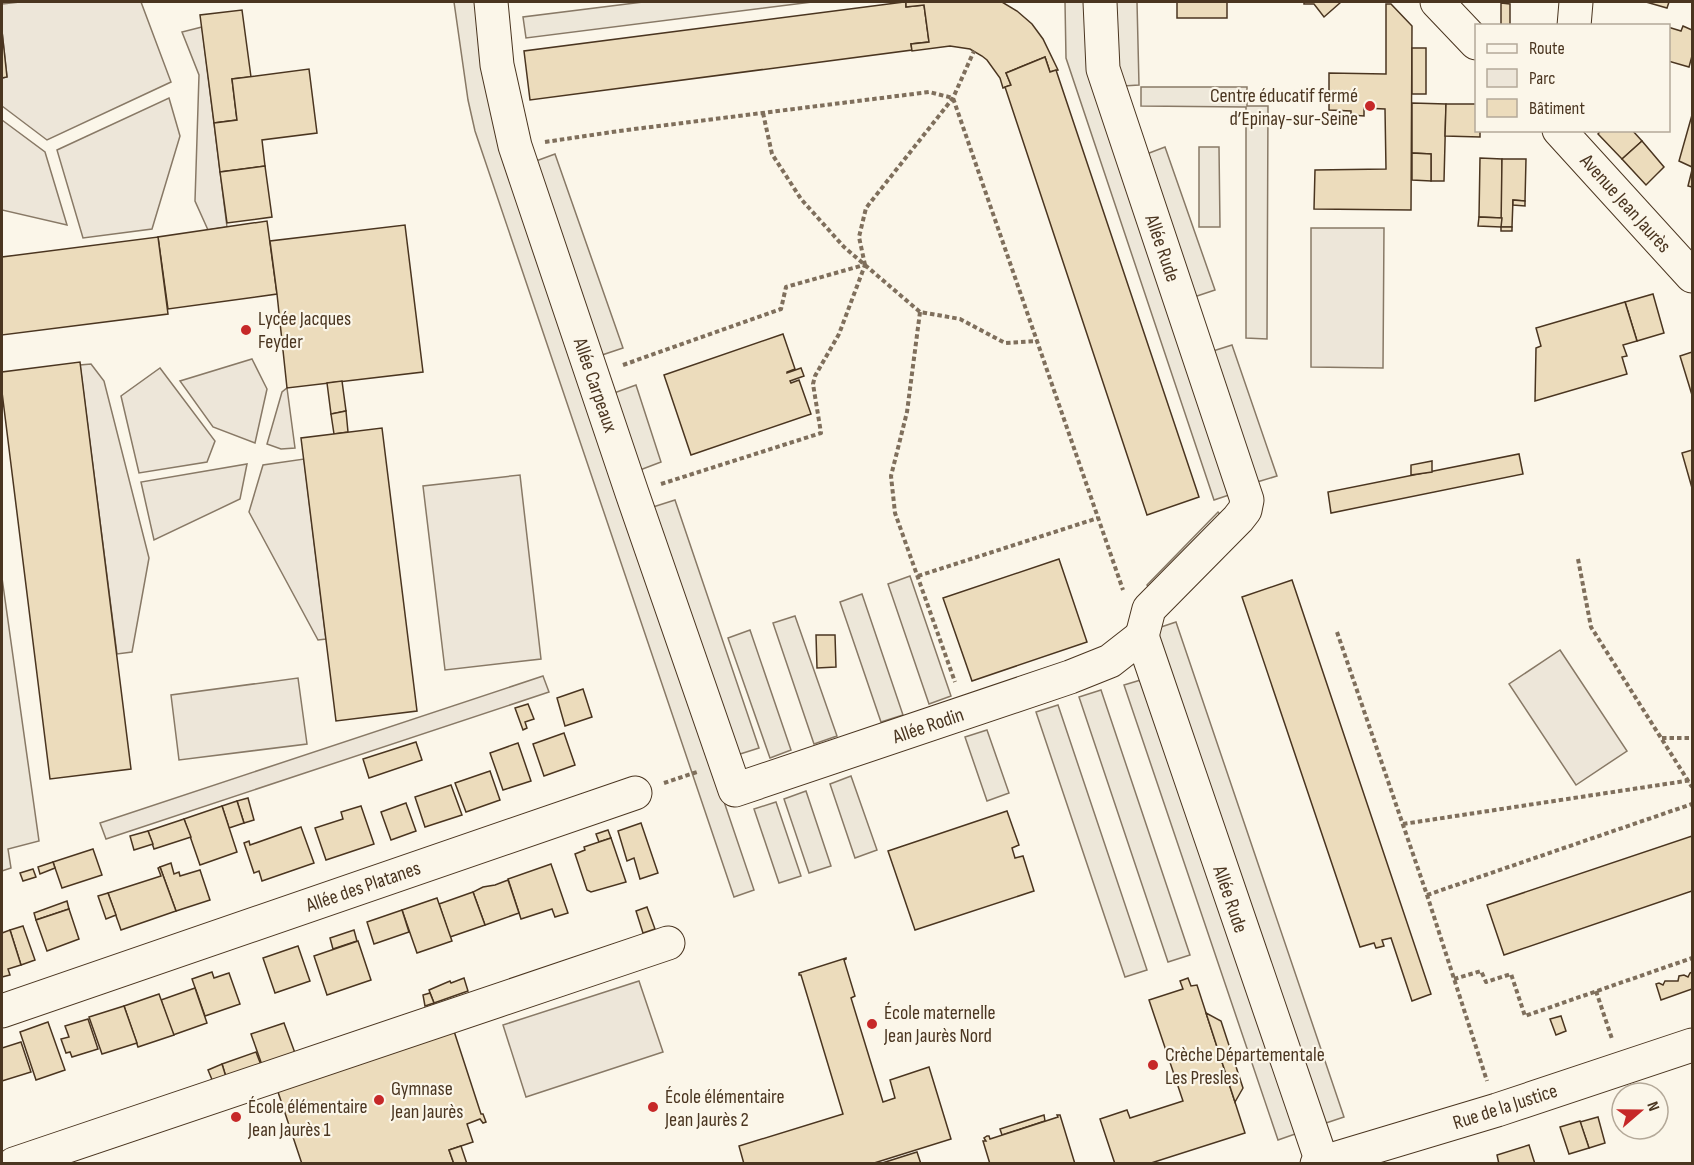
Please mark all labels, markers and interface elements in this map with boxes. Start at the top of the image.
legend [1475,24,1670,132]
text: Route [1529,38,1565,59]
text: Parc [1529,68,1555,89]
place label: Centre éducatif fermé d’Epinay-sur-Seine [1210,84,1358,131]
text: Bâtiment [1529,98,1585,119]
marker: Centre éducatif fermé d’Epinay-sur-Seine [1363,99,1377,113]
street label: Avenue Jean Jaurès [1574,149,1676,258]
street label: Allée Rude [1139,211,1185,285]
place label: Lycée Jacques Feyder [258,307,351,354]
marker: Lycée Jacques Feyder [239,323,253,337]
street label: Allée Carpeaux [567,334,623,436]
street label: Allée Rodin [889,703,967,750]
street label: Allée des Platanes [302,856,424,918]
street label: Allée Rude [1207,862,1253,936]
place label: École maternelle Jean Jaurès Nord [883,1001,996,1048]
marker: École maternelle Jean Jaurès Nord [865,1017,879,1031]
place label: Crèche Départementale Les Presles [1165,1043,1325,1090]
marker: Crèche Départementale Les Presles [1146,1058,1160,1072]
place label: Gymnase Jean Jaurès [390,1077,463,1124]
street label: Rue de la Justice [1450,1079,1561,1135]
north arrow [1610,1081,1670,1141]
place label: École élémentaire Jean Jaurès 2 [664,1085,785,1132]
marker: Gymnase Jean Jaurès [372,1093,386,1107]
place label: École élémentaire Jean Jaurès 1 [247,1095,368,1142]
text: N [1642,1099,1663,1114]
marker: École élémentaire Jean Jaurès 2 [646,1100,660,1114]
marker: École élémentaire Jean Jaurès 1 [229,1110,243,1124]

